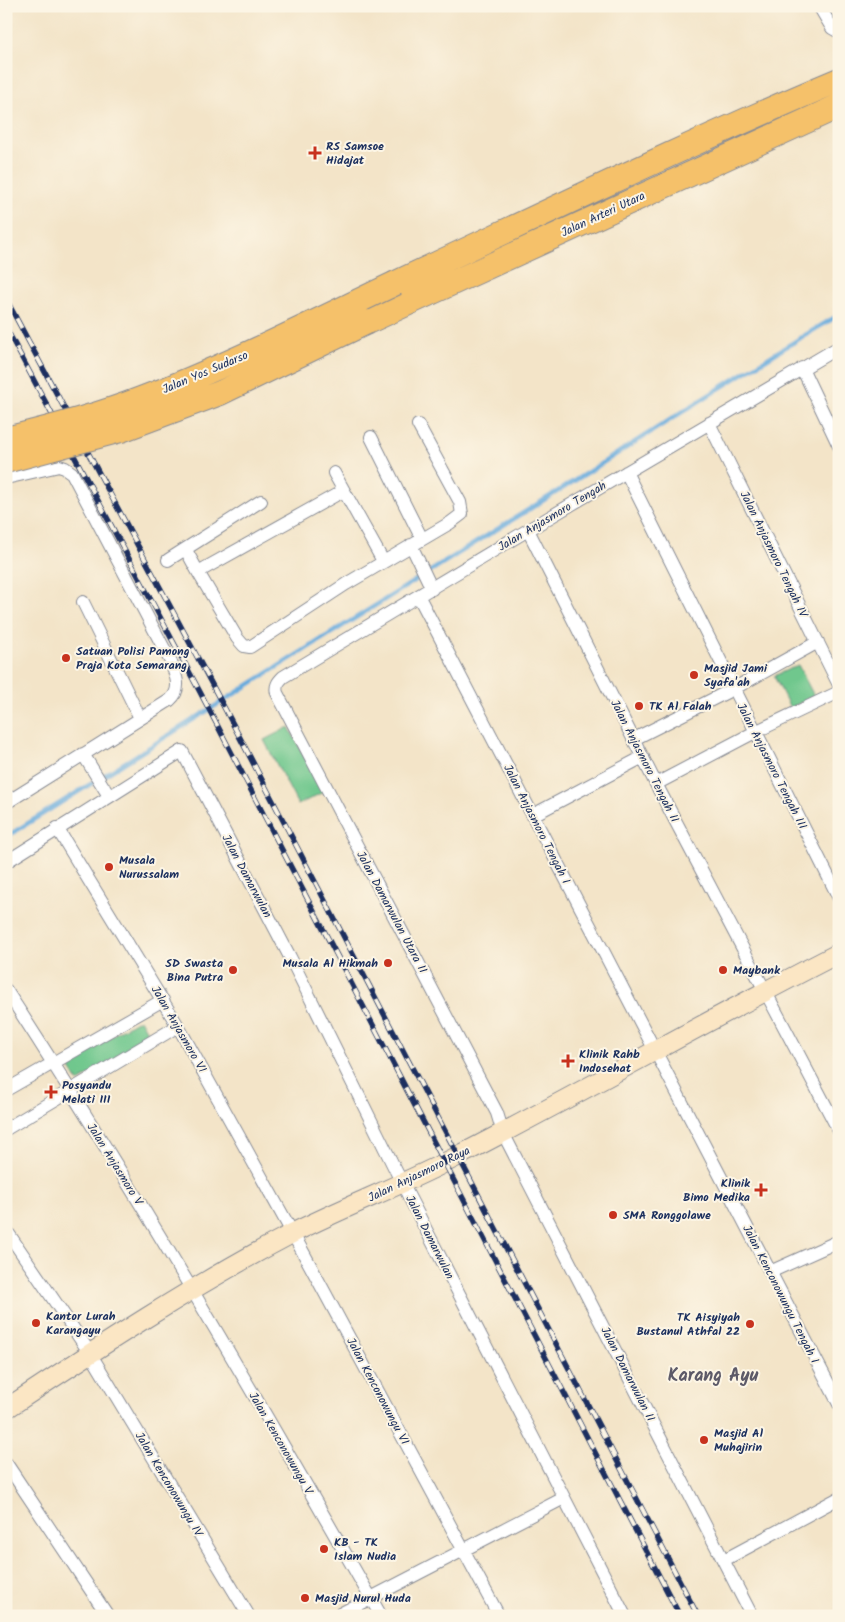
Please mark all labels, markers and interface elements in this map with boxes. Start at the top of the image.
place label: RS Samsoe Hidajat [326,137,384,170]
marker: RS Samsoe Hidajat [308,146,322,160]
street label: Jalan Arteri Utara [558,186,649,242]
street label: Jalan Yos Sudarso [159,346,251,399]
street label: Jalan Anjasmoro Tengah [494,476,610,556]
street label: Jalan Anjasmoro Tengah IV [735,488,813,622]
place label: Satuan Polisi Pamong Praja Kota Semarang [76,642,190,675]
marker: Satuan Polisi Pamong Praja Kota Semarang [60,652,72,664]
place label: Masjid Jami Syafa'ah [704,659,768,692]
marker: Masjid Jami Syafa'ah [688,669,700,681]
street label: Jalan Anjasmoro Tengah II [605,696,684,826]
place label: TK Al Falah [649,697,712,716]
marker: TK Al Falah [633,700,645,712]
street label: Jalan Anjasmoro Tengah III [731,700,812,833]
street label: Jalan Anjasmoro Tengah I [498,761,575,888]
street label: Jalan Damarwulan [216,831,277,921]
street label: Jalan Damarwulan Utara II [351,848,432,977]
place label: Musala Nurussalam [119,851,179,884]
marker: Musala Nurussalam [103,861,115,873]
place label: SD Swasta Bina Putra [165,954,223,987]
place label: Musala Al Hikmah [283,954,378,973]
marker: Musala Al Hikmah [382,957,394,969]
place label: Maybank [733,961,781,980]
marker: SD Swasta Bina Putra [227,964,239,976]
marker: Maybank [717,964,729,976]
street label: Jalan Anjasmoro VI [146,982,211,1077]
place label: Klinik Rahb Indosehat [579,1045,640,1078]
marker: Klinik Rahb Indosehat [561,1054,575,1068]
place label: Posyandu Melati III [62,1076,111,1109]
marker: Posyandu Melati III [44,1085,58,1099]
street label: Jalan Anjasmoro V [82,1119,148,1211]
street label: Jalan Anjasmoro Raya [365,1141,474,1207]
place label: Klinik Bimo Medika [683,1174,751,1207]
marker: Klinik Bimo Medika [754,1183,768,1197]
street label: Jalan Damarwulan [400,1192,459,1283]
place label: SMA Ronggolawe [623,1206,711,1225]
marker: SMA Ronggolawe [607,1209,619,1221]
street label: Jalan Kenconowungu Tengah I [737,1222,824,1367]
place label: Kantor Lurah Karangayu [46,1307,116,1340]
place label: TK Aisyiyah Bustanul Athfal 22 [636,1308,740,1341]
marker: Kantor Lurah Karangayu [30,1317,42,1329]
marker: TK Aisyiyah Bustanul Athfal 22 [744,1318,756,1330]
street label: Jalan Damarwulan II [595,1323,660,1425]
street label: Jalan Kenconowungu VI [341,1334,414,1449]
district label: Karang Ayu [668,1362,759,1391]
street label: Jalan Kenconowungu V [243,1389,318,1499]
place label: Masjid Al Muhajirin [714,1424,764,1457]
street label: Jalan Kenconowungu IV [130,1428,208,1542]
marker: Masjid Al Muhajirin [698,1434,710,1446]
place label: KB - TK Islam Nudia [334,1533,396,1566]
marker: KB - TK Islam Nudia [318,1543,330,1555]
place label: Masjid Nurul Huda [315,1589,411,1608]
marker: Masjid Nurul Huda [299,1592,311,1604]

